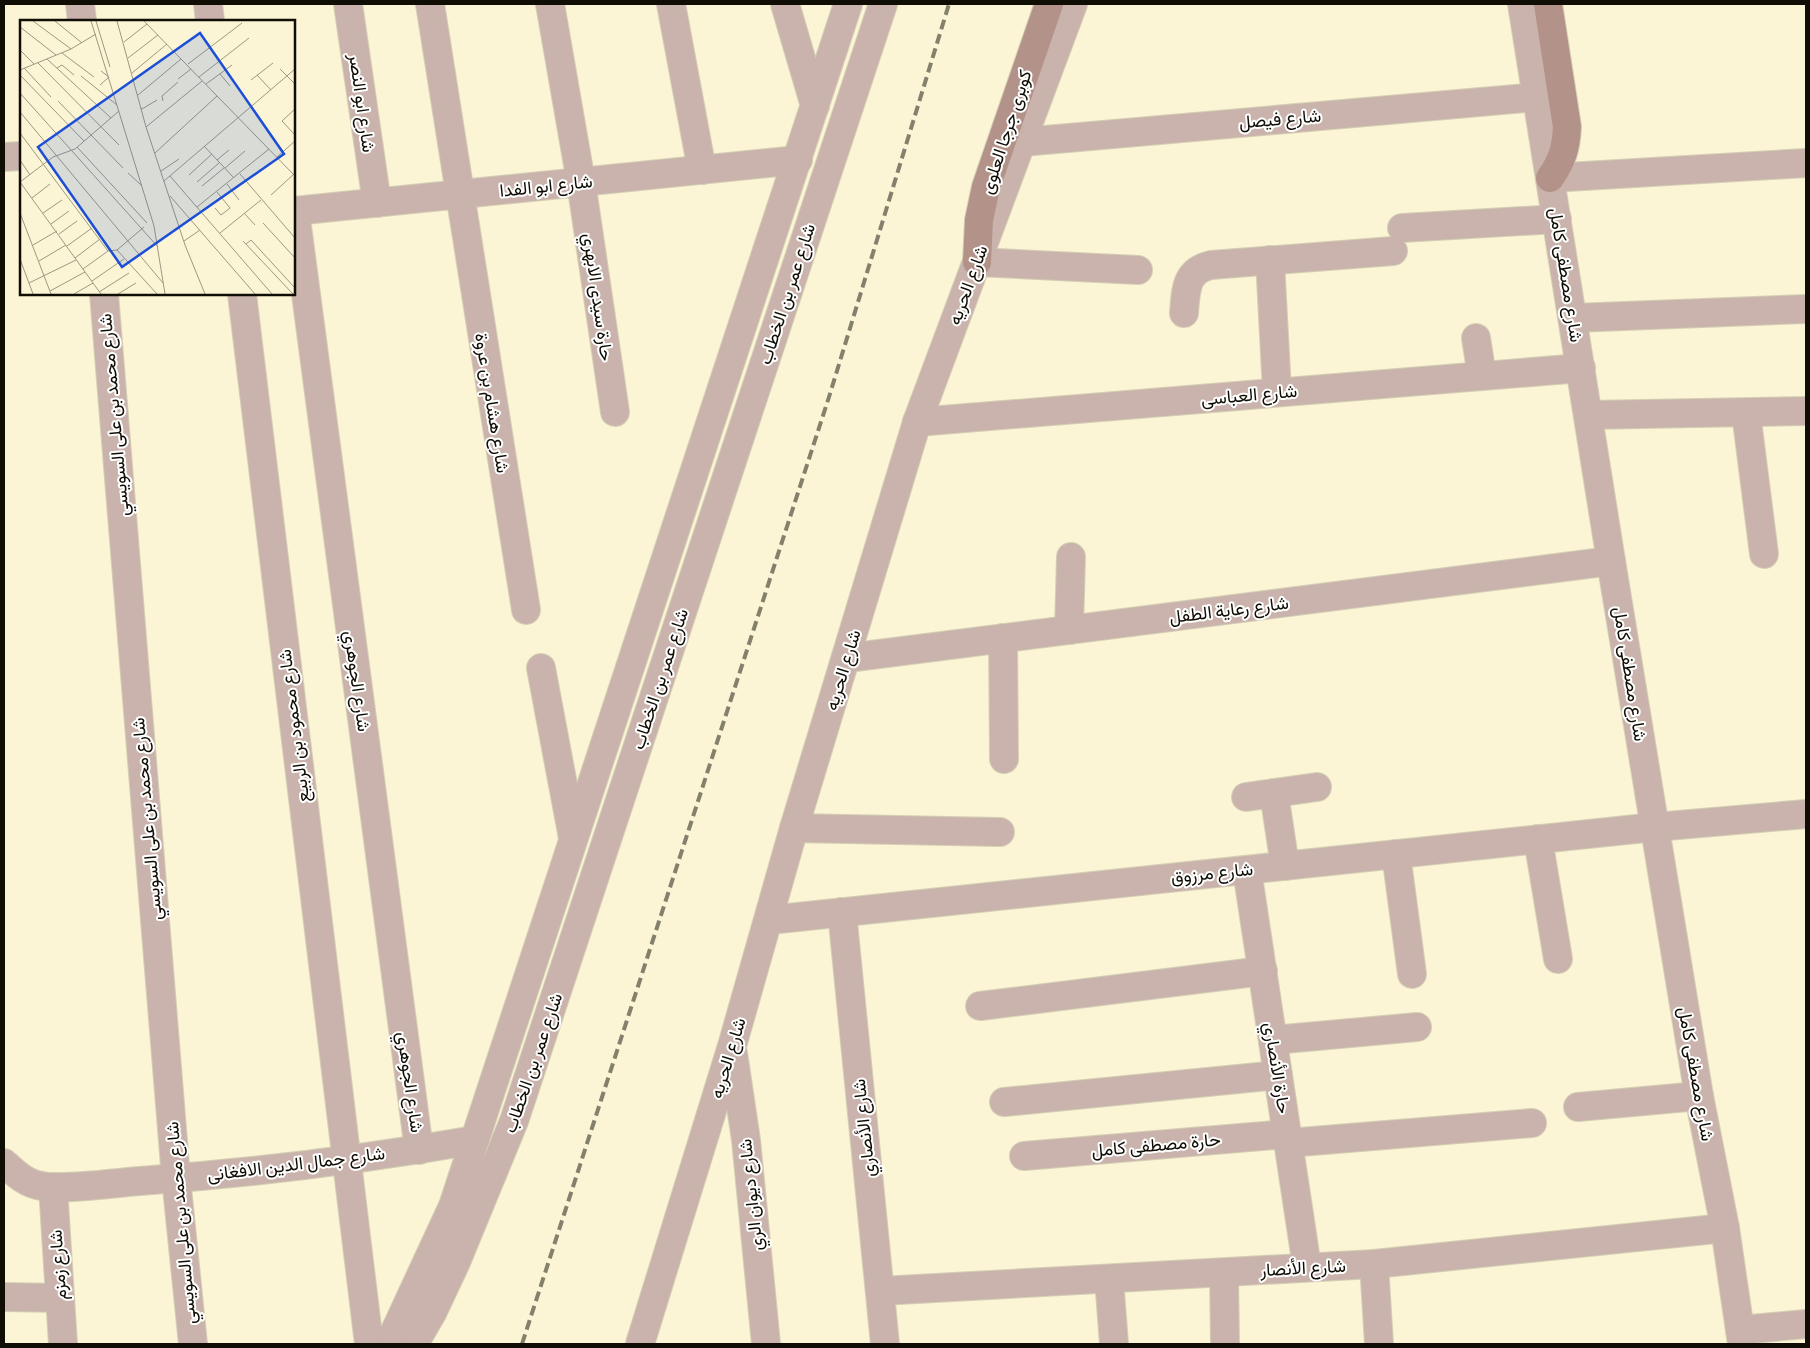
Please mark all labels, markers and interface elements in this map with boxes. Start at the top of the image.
inset map [20,20,295,295]
street label: شارع ابو النصر [343,51,381,154]
street label: كوبرى جرجا العلوى [975,67,1036,197]
street label: شارع فيصل [1238,103,1322,135]
street label: شارع ابو الفدا [498,169,594,203]
street label: شارع مصطفى كامل [1544,206,1588,344]
street label: شارع عمر بن الخطاب [753,220,821,368]
street label: حارة سيدى الابهري [574,232,619,363]
street label: شارع الحريه [942,242,994,328]
street label: شارع محمد بن على السويسي [93,312,138,517]
street label: شارع هشام بن عروة [469,331,515,475]
street label: شارع العباسى [1200,379,1298,411]
street label: شارع رعاية الطفل [1168,591,1290,629]
street label: شارع عمر بن الخطاب [626,605,694,753]
street label: شارع مصطفى كامل [1608,605,1652,743]
street label: شارع الحريه [819,627,867,713]
street label: شارع الجوهري [335,629,376,734]
street label: شارع محمود بن الربيع [273,648,315,804]
street label: شارع محمد بن على السويسي [126,716,171,921]
street label: شارع مرزوق [1170,857,1254,889]
street label: شارع عمر بن الخطاب [498,990,568,1136]
street label: شارع مصطفى كامل [1672,1005,1720,1143]
street label: شارع الحريه [704,1015,752,1101]
street label: حارة الأنصاري [1255,1021,1296,1116]
street label: شارع الجوهري [388,1030,429,1135]
street label: شارع الأنصاري [847,1077,884,1178]
street label: شارع محمد بن على السويسي [160,1120,205,1325]
street label: حارة مصطفى كامل [1090,1127,1222,1162]
street label: شارع ديوان الري [733,1138,772,1252]
street label: شارع جمال الدين الافغانى [206,1141,386,1187]
street label: شارع زمزم [44,1229,72,1301]
street label: شارع الأنصار [1258,1254,1347,1282]

